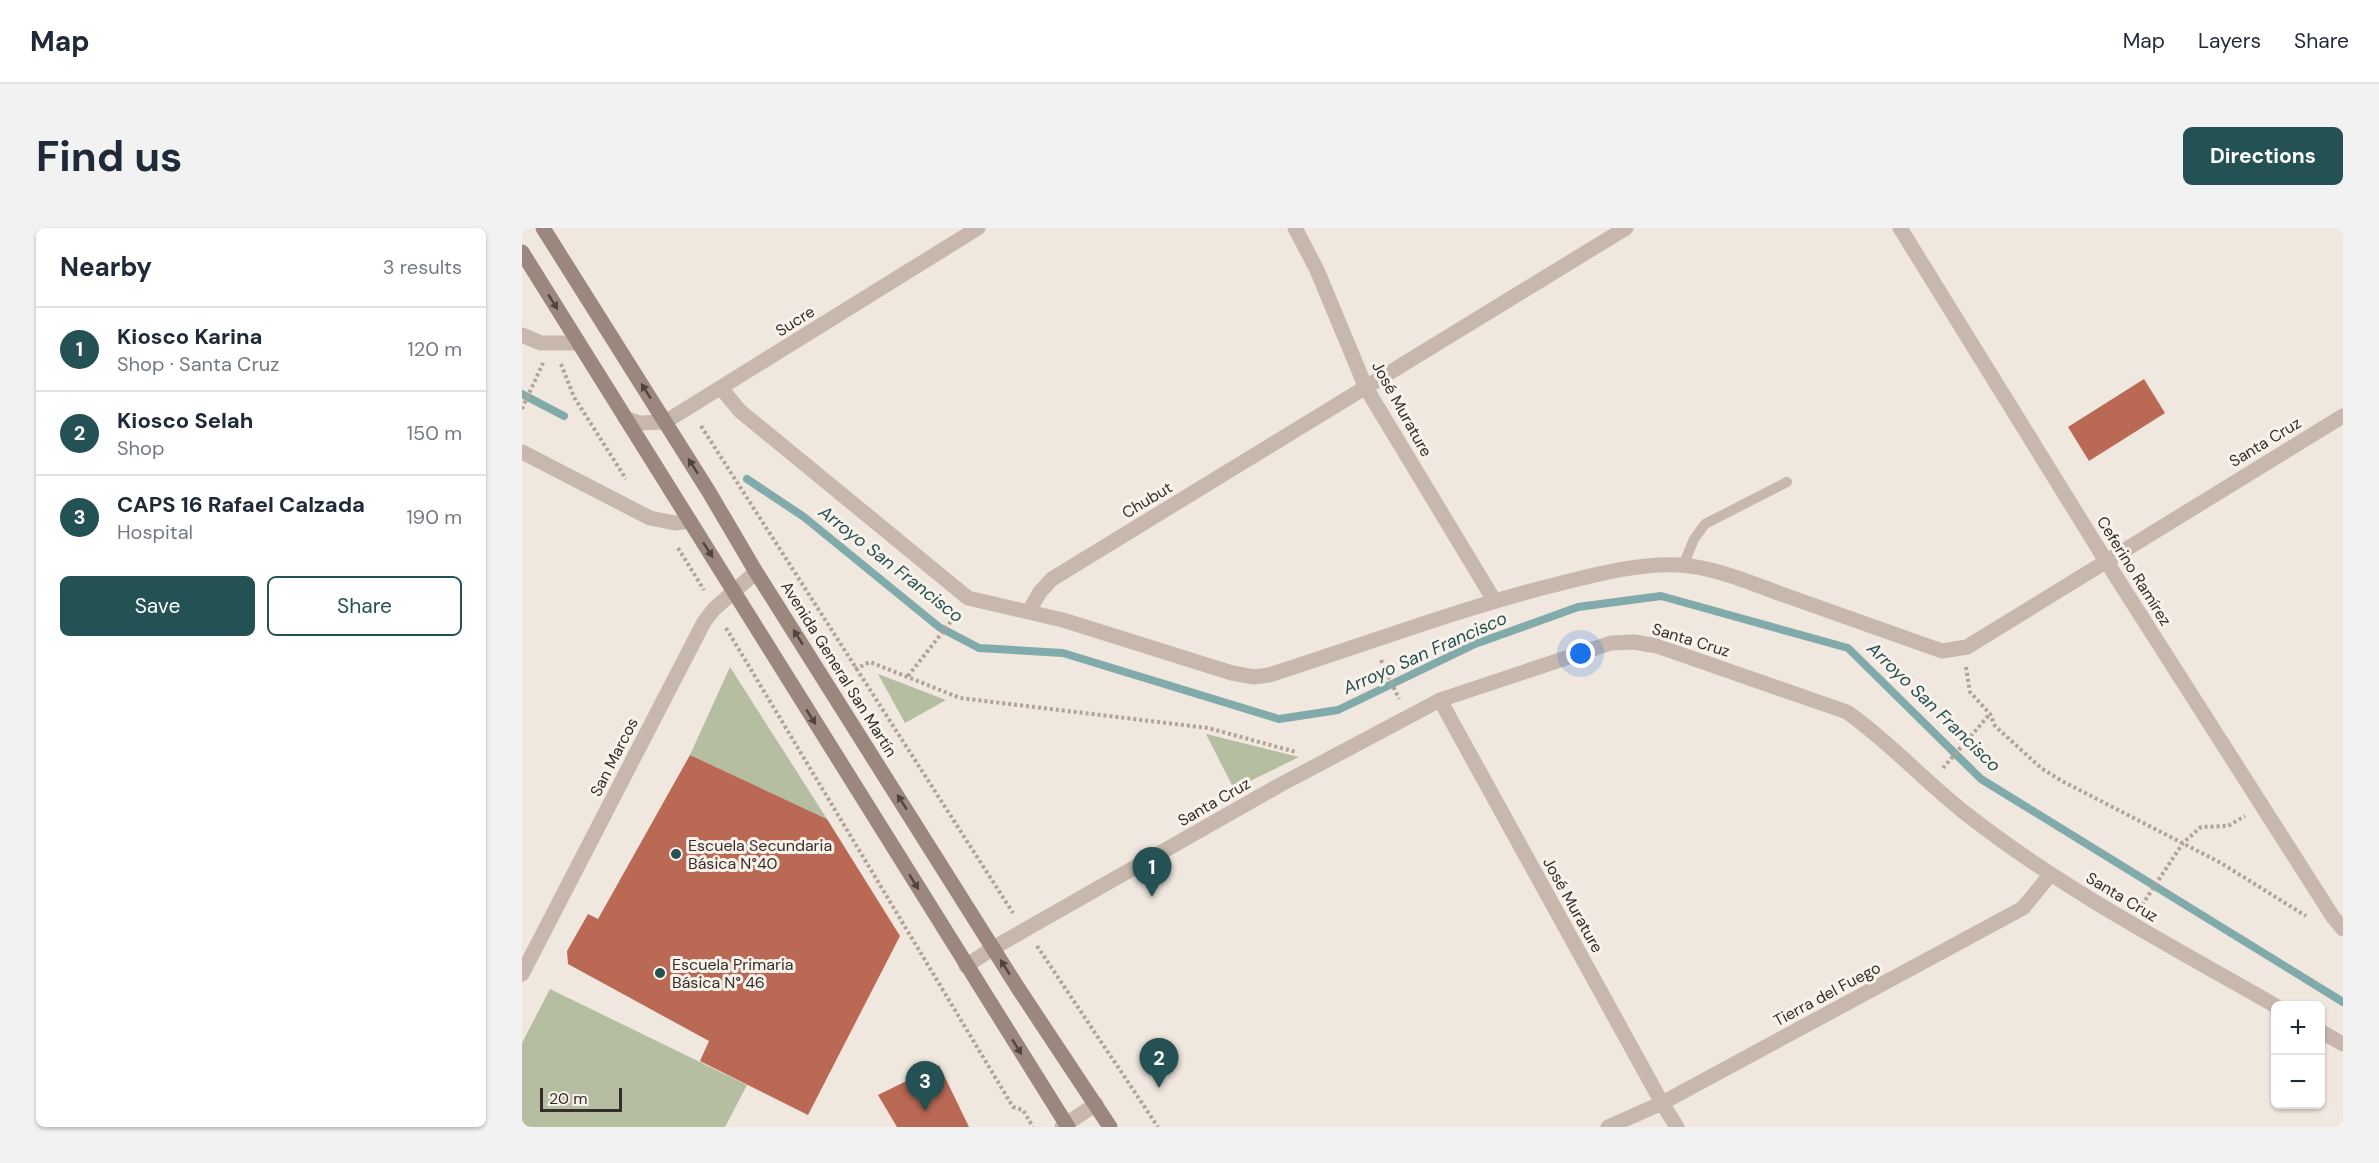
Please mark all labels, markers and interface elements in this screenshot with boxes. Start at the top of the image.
text: Map [30,23,90,60]
text: Map [2123,27,2165,55]
text: Layers [2198,27,2261,55]
text: Share [2294,27,2349,55]
button: Directions [2183,127,2343,185]
text: Find us [36,129,182,184]
text: Nearby [60,250,152,284]
text: 3 results [383,254,462,280]
one-way arrow [548,294,559,310]
street label: Sucre [771,301,819,341]
text: Kiosco Karina [117,322,262,351]
text: 1 [76,336,83,362]
text: 120 m [408,336,462,362]
text: Shop · Santa Cruz [117,351,279,377]
street label: José Murature [1367,358,1437,460]
one-way arrow [640,383,651,399]
text: Kiosco Selah [117,406,253,435]
street label: Santa Cruz [2225,412,2305,472]
text: 2 [74,420,85,446]
text: 150 m [407,420,462,446]
text: Shop [117,435,164,461]
one-way arrow [688,458,699,474]
street label: Chubut [1118,477,1176,523]
text: CAPS 16 Rafael Calzada [117,490,365,519]
water label: Arroyo San Francisco [813,499,968,628]
text: 3 [73,504,86,530]
text: 190 m [406,504,462,530]
street label: Ceferino Ramírez [2092,512,2176,630]
text: Hospital [117,519,193,545]
one-way arrow [703,542,714,559]
button: Save [60,576,255,636]
button: Share [267,576,462,636]
street label: Avenida General San Martín [776,577,902,761]
water label: Arroyo San Francisco [1338,606,1511,700]
street label: Santa Cruz [1650,618,1732,662]
one-way arrow [793,629,804,645]
water label: Arroyo San Francisco [1861,636,2006,777]
your location [1566,639,1595,668]
one-way arrow [805,708,816,725]
street label: San Marcos [585,714,643,800]
street label: Santa Cruz [1174,773,1254,831]
one-way arrow [897,794,908,810]
place label: Escuela Secundaria Básica N°40 [688,835,832,874]
marker: Escuela Secundaria Básica N°40 [669,847,683,861]
pin: 1 [1132,848,1172,897]
street label: José Murature [1538,854,1608,956]
street label: Santa Cruz [2082,867,2162,927]
one-way arrow [908,874,919,890]
place label: Escuela Primaria Básica N° 46 [672,954,793,993]
street label: Tierra del Fuego [1770,957,1884,1031]
one-way arrow [1000,959,1011,975]
marker: Escuela Primaria Básica N° 46 [653,966,667,980]
map controls [2271,1001,2325,1109]
button: + [2271,1001,2325,1055]
pin: 2 [1140,1038,1178,1088]
one-way arrow [1012,1039,1023,1055]
button: − [2271,1055,2325,1109]
pin: 3 [906,1062,944,1111]
scale bar [540,1085,622,1112]
text: 20 m [549,1088,588,1109]

